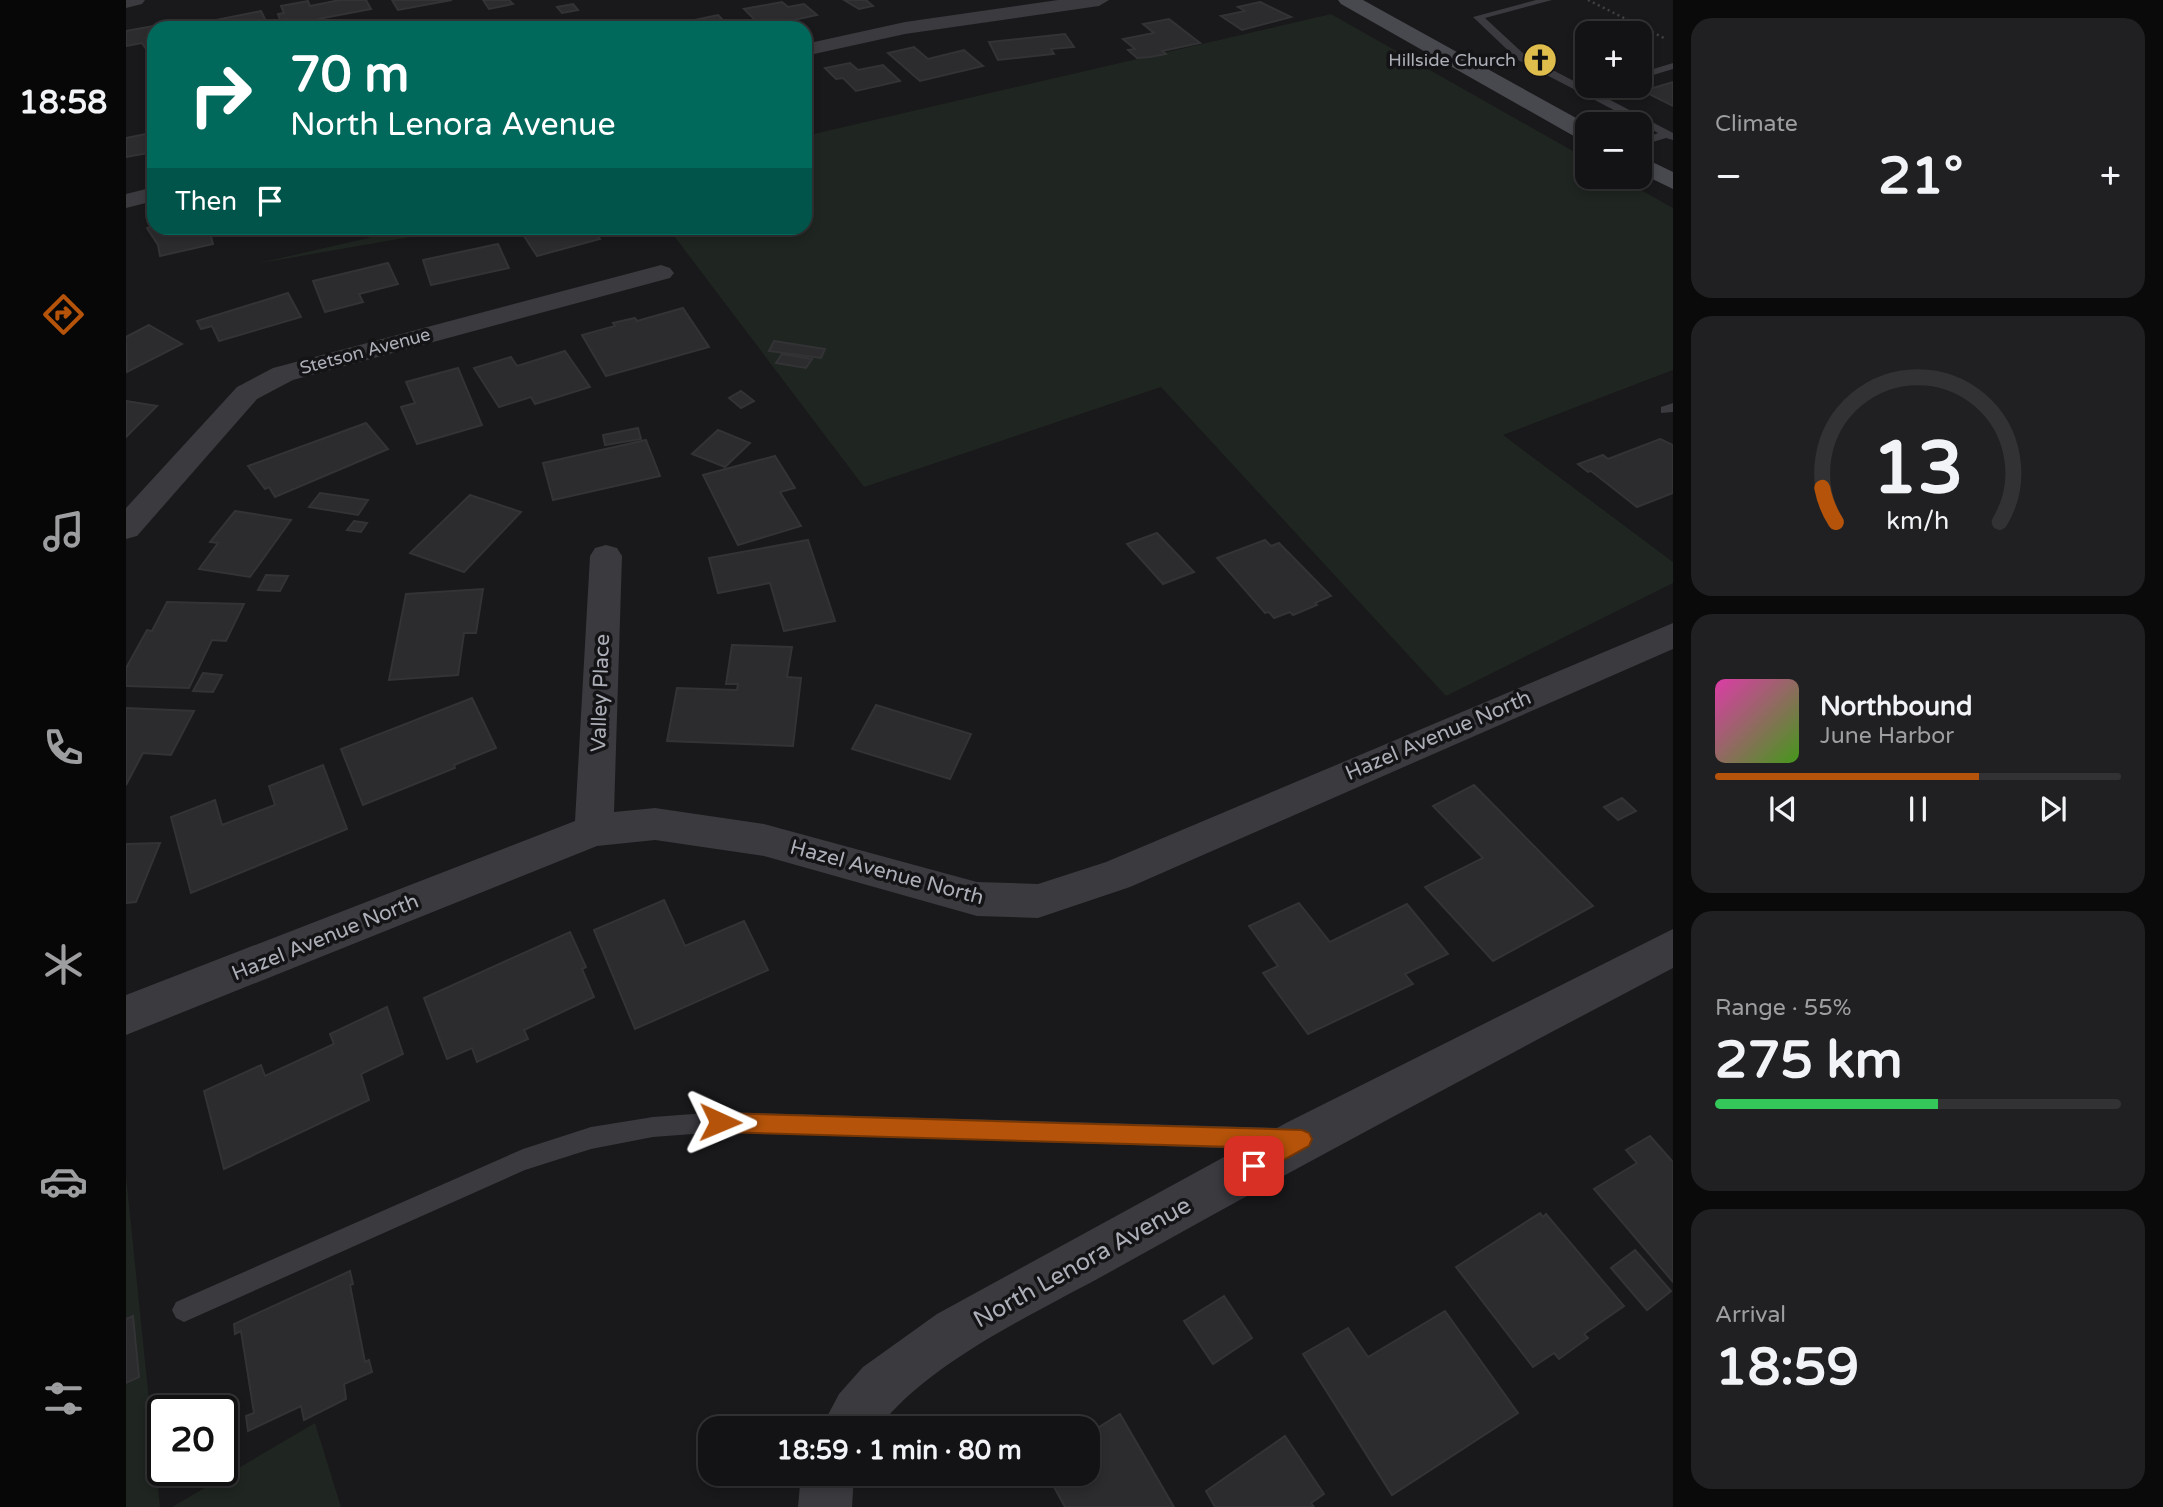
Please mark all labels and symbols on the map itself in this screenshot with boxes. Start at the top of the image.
church icon: Hillside Church [1521,41,1559,79]
place label: Hillside Church [1388,49,1516,71]
street label: Stetson Avenue [297,323,433,379]
street label: Valley Place [586,633,615,753]
street label: Hazel Avenue North [1341,685,1535,786]
street label: Hazel Avenue North [787,835,986,910]
street label: Hazel Avenue North [228,889,422,986]
position arrow [683,1085,757,1159]
pin [1224,1136,1284,1196]
street label: North Lenora Avenue [968,1191,1196,1334]
speed limit sign: 20 [147,1395,238,1486]

